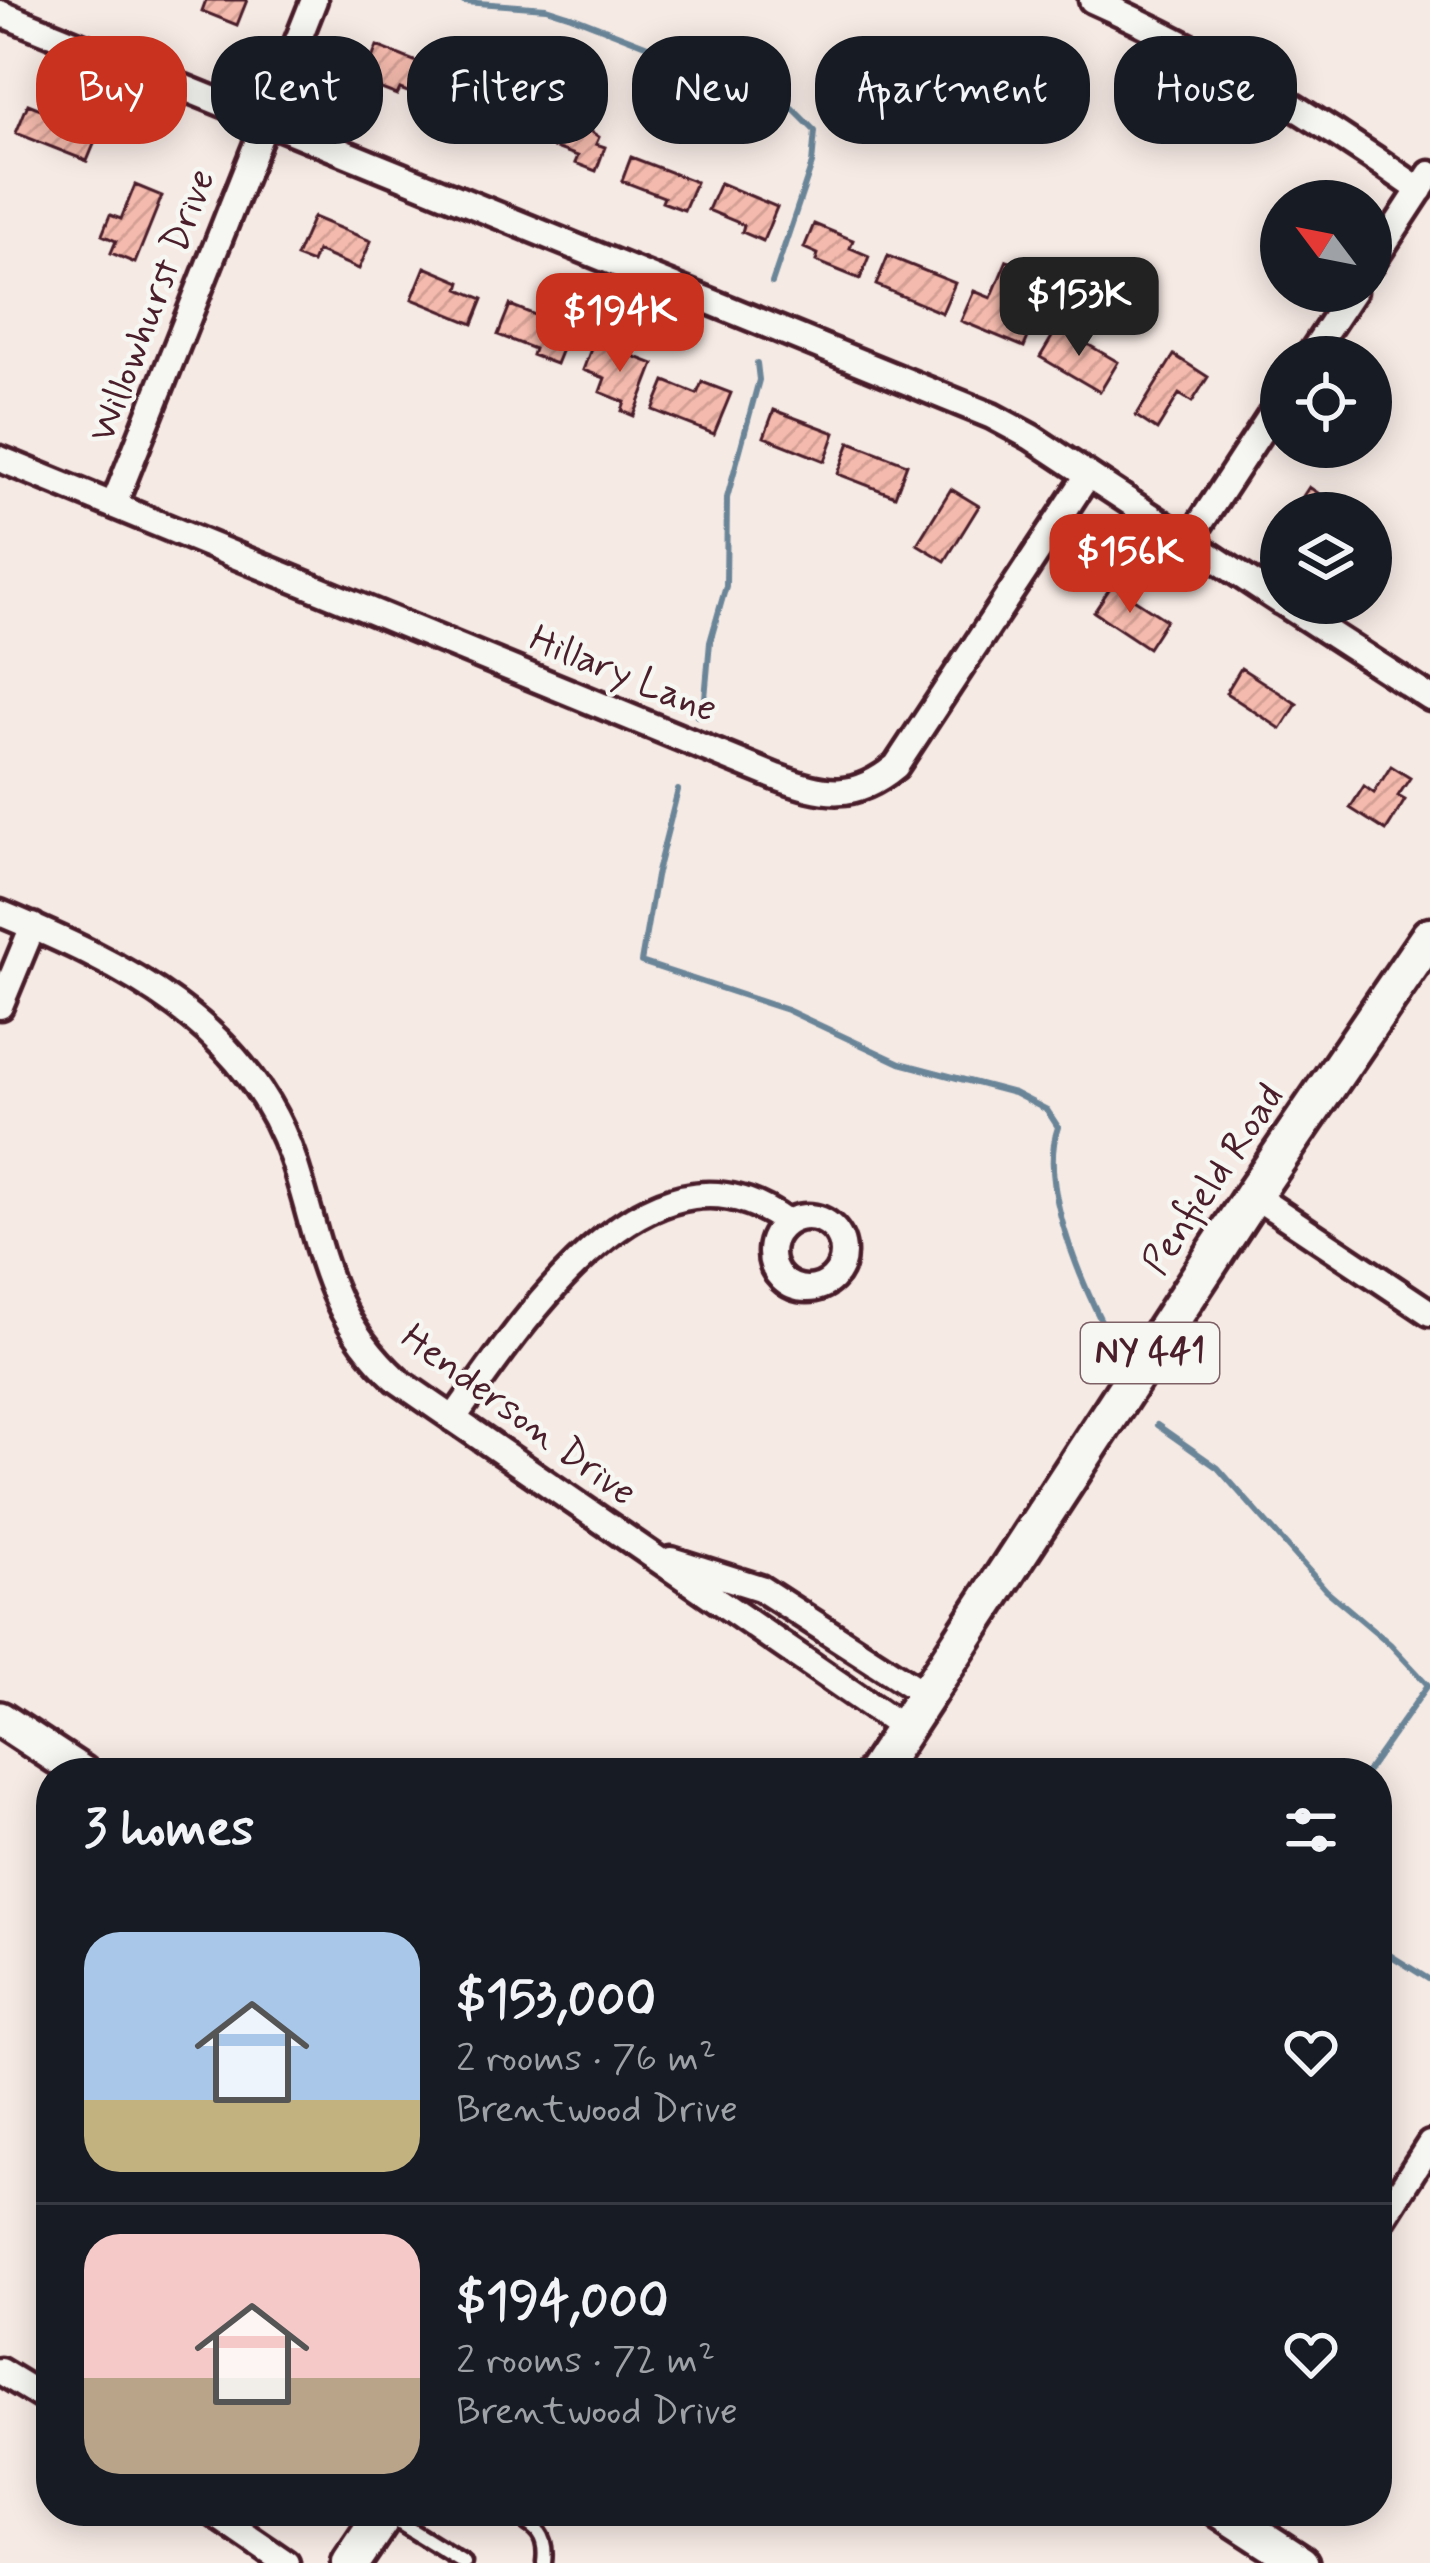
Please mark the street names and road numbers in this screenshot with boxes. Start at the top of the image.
street label: Willowhurst Drive [77,162,229,450]
street label: Hillary Lane [522,614,724,736]
street label: Penfield Road [1131,1075,1297,1285]
street label: Henderson Drive [390,1313,646,1519]
road number: NY 441 [1081,1323,1219,1383]

